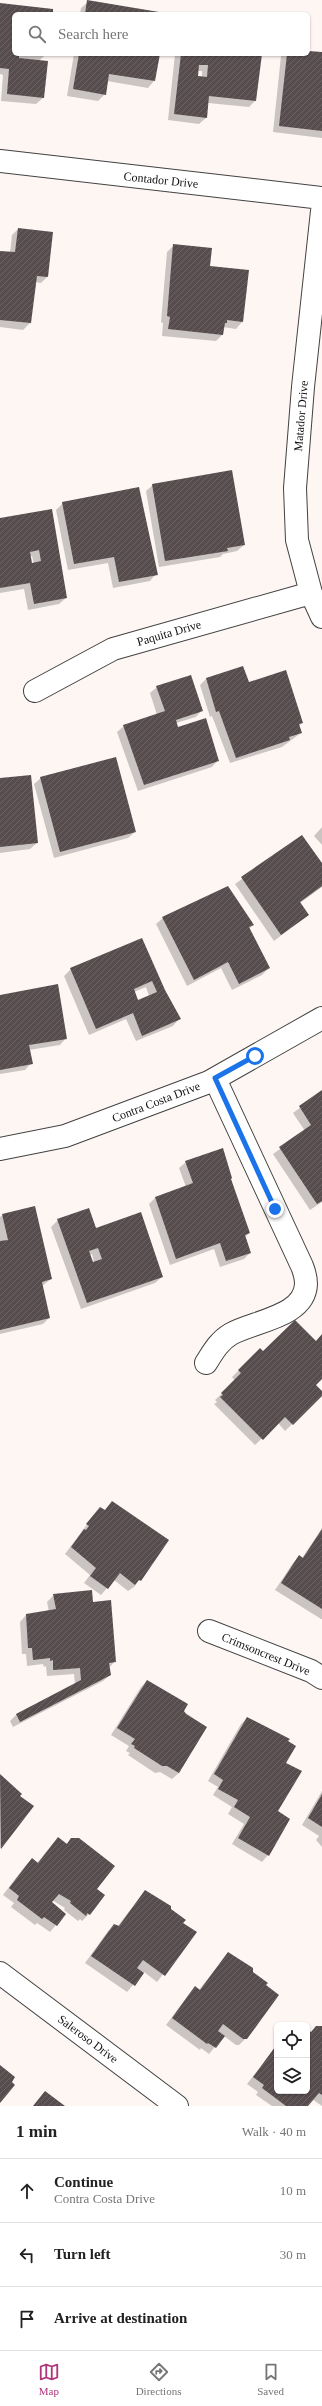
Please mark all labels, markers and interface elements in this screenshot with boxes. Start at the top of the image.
search box [12,12,310,56]
icon: search [26,23,48,45]
text: Search here [58,26,128,42]
street label: Contador Drive [123,169,199,191]
street label: Matador Drive [291,380,311,452]
street label: Paquita Drive [135,617,203,649]
route start [246,1047,264,1065]
street label: Contra Costa Drive [110,1079,202,1125]
route end [266,1200,284,1218]
street label: Crimsoncrest Drive [220,1630,312,1678]
street label: Saleroso Drive [55,2012,121,2066]
map controls [274,2022,310,2094]
button: locate [274,2022,310,2058]
button: layers [274,2058,310,2094]
text: 1 min [16,2122,57,2141]
text: Walk · 40 m [242,2124,306,2139]
text: Continue [54,2174,113,2190]
icon: ahead [16,2180,38,2202]
text: 10 m [280,2183,306,2198]
text: Contra Costa Drive [54,2191,155,2206]
icon: left [16,2244,38,2266]
text: Turn left [54,2246,111,2262]
text: 30 m [280,2247,306,2262]
icon: arrive [16,2308,38,2330]
text: Arrive at destination [54,2310,187,2326]
tab: Map [38,2361,60,2397]
tab: Directions [136,2361,181,2397]
tab: Saved [257,2361,284,2397]

